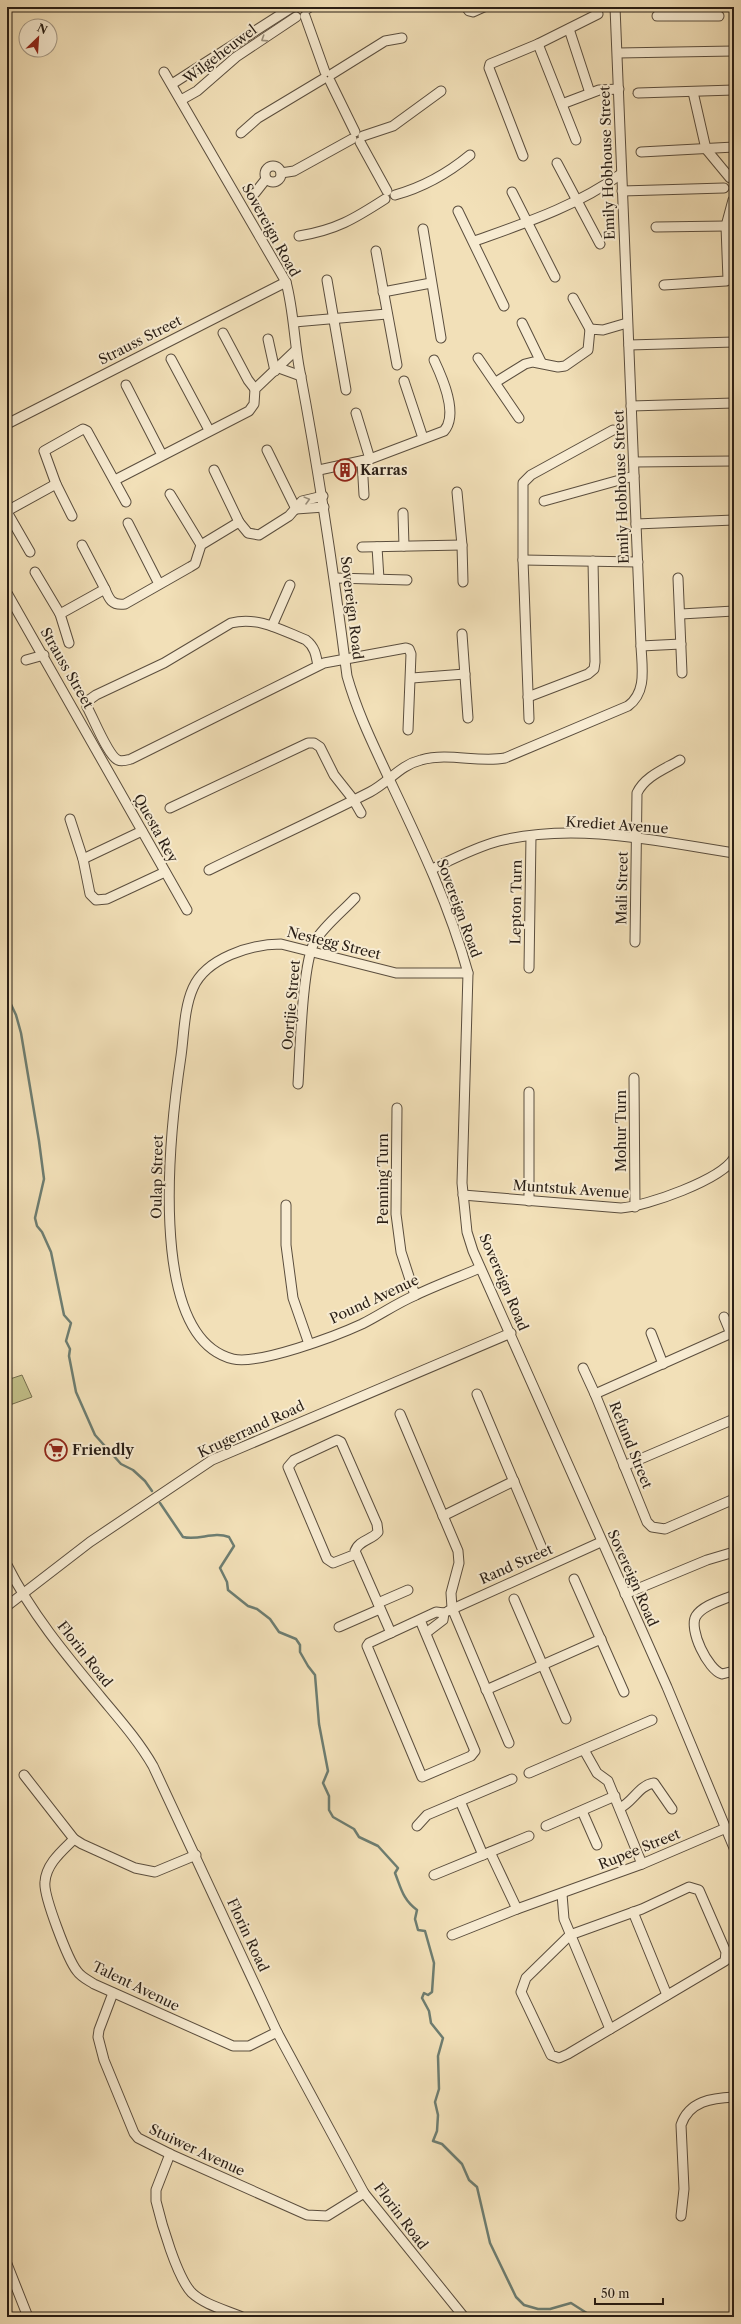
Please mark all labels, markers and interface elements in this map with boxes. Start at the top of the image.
north arrow [18,18,58,58]
text: N [35,21,50,37]
street label: Wilgeheuwel [179,21,260,88]
one-way arrow [261,34,268,41]
street label: Emily Hobhouse Street [595,86,619,240]
street label: Sovereign Road [238,180,304,280]
street label: Strauss Street [95,311,185,369]
street label: Emily Hobhouse Street [609,410,633,564]
building icon: Karras [332,457,358,483]
place label: Karras [360,461,407,479]
one-way arrow [304,496,311,505]
street label: Sovereign Road [337,555,367,661]
street label: Strauss Street [37,624,98,712]
street label: Questa Rey [130,791,182,866]
street label: Krediet Avenue [565,812,669,838]
street label: Mali Street [612,851,632,925]
street label: Sovereign Road [433,856,485,960]
street label: Lepton Turn [506,859,526,944]
street label: Nestegg Street [285,923,383,963]
street label: Oortjie Street [278,959,304,1051]
street label: Mohur Turn [612,1090,630,1172]
street label: Penning Turn [374,1133,392,1225]
street label: Oulap Street [147,1135,167,1219]
street label: Muntstuk Avenue [512,1176,630,1202]
street label: Sovereign Road [475,1231,533,1334]
street label: Pound Avenue [327,1270,422,1328]
street label: Krugerrand Road [195,1396,307,1462]
street label: Refund Street [605,1399,657,1491]
supermarket icon: Friendly [43,1437,69,1463]
place label: Friendly [72,1441,134,1459]
street label: Sovereign Road [604,1527,663,1630]
street label: Rand Street [477,1540,555,1588]
street label: Florin Road [54,1617,117,1691]
street label: Rupee Street [595,1824,683,1874]
street label: Florin Road [223,1895,273,1975]
street label: Talent Avenue [89,1957,183,2015]
street label: Stuiwer Avenue [146,2120,248,2180]
street label: Florin Road [370,2179,432,2253]
scale bar [595,2280,663,2306]
text: 50 m [601,2286,630,2301]

